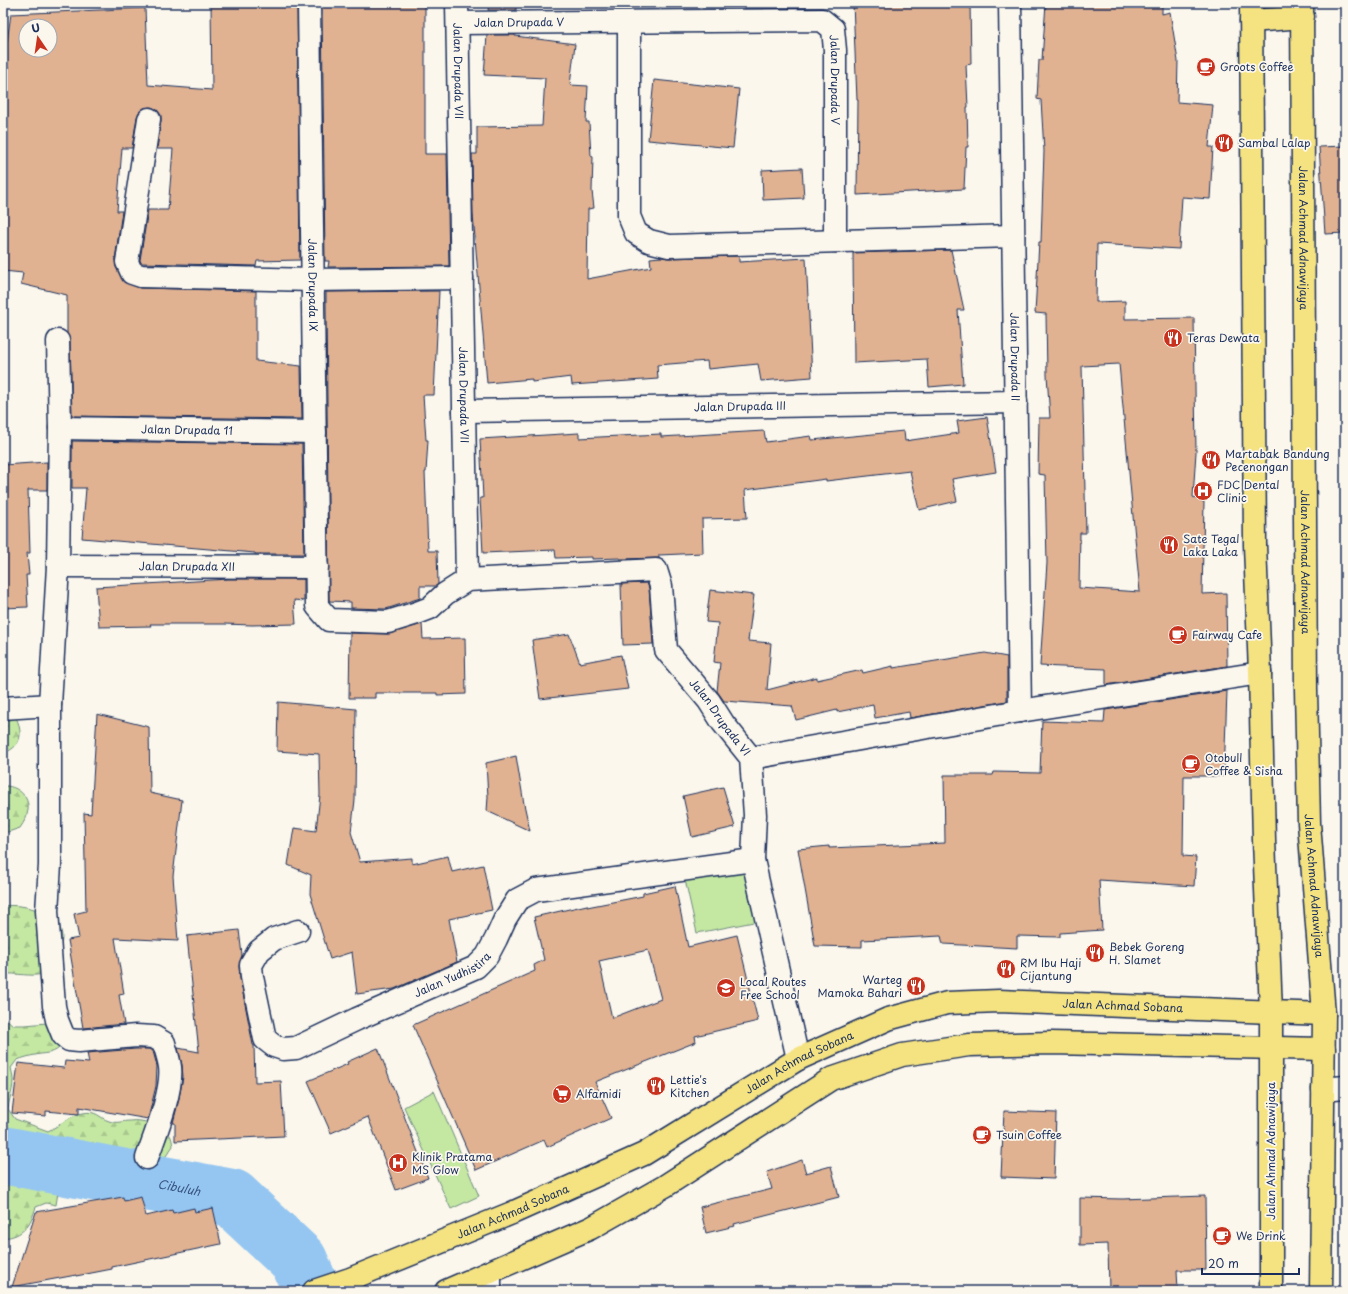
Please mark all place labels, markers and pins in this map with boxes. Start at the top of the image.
cafe icon: Groots Coffee [1195,56,1217,78]
place label: Groots Coffee [1220,58,1294,75]
restaurant icon: Sambal Lalap [1213,132,1235,154]
place label: Sambal Lalap [1238,134,1310,151]
restaurant icon: Teras Dewata [1162,327,1184,349]
place label: Teras Dewata [1187,329,1260,346]
place label: Martabak Bandung Pecenongan [1225,445,1330,475]
restaurant icon: Martabak Bandung Pecenongan [1200,449,1222,471]
place label: FDC Dental Clinic [1217,476,1280,506]
hospital icon: FDC Dental Clinic [1192,480,1214,502]
place label: Sate Tegal Laka Laka [1183,530,1240,560]
restaurant icon: Sate Tegal Laka Laka [1158,534,1180,556]
cafe icon: Fairway Cafe [1167,624,1189,646]
place label: Fairway Cafe [1192,626,1262,643]
place label: Otobull Coffee & Sisha [1205,749,1283,779]
cafe icon: Otobull Coffee & Sisha [1180,753,1202,775]
place label: Bebek Goreng H. Slamet [1109,938,1184,968]
restaurant icon: Bebek Goreng H. Slamet [1084,942,1106,964]
place label: RM Ibu Haji Cijantung [1020,954,1081,984]
restaurant icon: RM Ibu Haji Cijantung [995,958,1017,980]
place label: Warteg Mamoka Bahari [817,971,902,1001]
place label: Local Routes Free School [740,973,806,1003]
restaurant icon: Warteg Mamoka Bahari [905,975,927,997]
school or university icon: Local Routes Free School [715,977,737,999]
place label: Lettie's Kitchen [670,1071,709,1101]
restaurant icon: Lettie's Kitchen [645,1075,667,1097]
supermarket icon: Alfamidi [551,1083,573,1105]
place label: Alfamidi [576,1085,621,1102]
cafe icon: Tsuin Coffee [971,1124,993,1146]
place label: Tsuin Coffee [996,1126,1062,1143]
place label: Klinik Pratama MS Glow [412,1148,492,1178]
hospital icon: Klinik Pratama MS Glow [387,1152,409,1174]
cafe icon: We Drink [1211,1225,1233,1247]
place label: We Drink [1236,1227,1286,1244]

